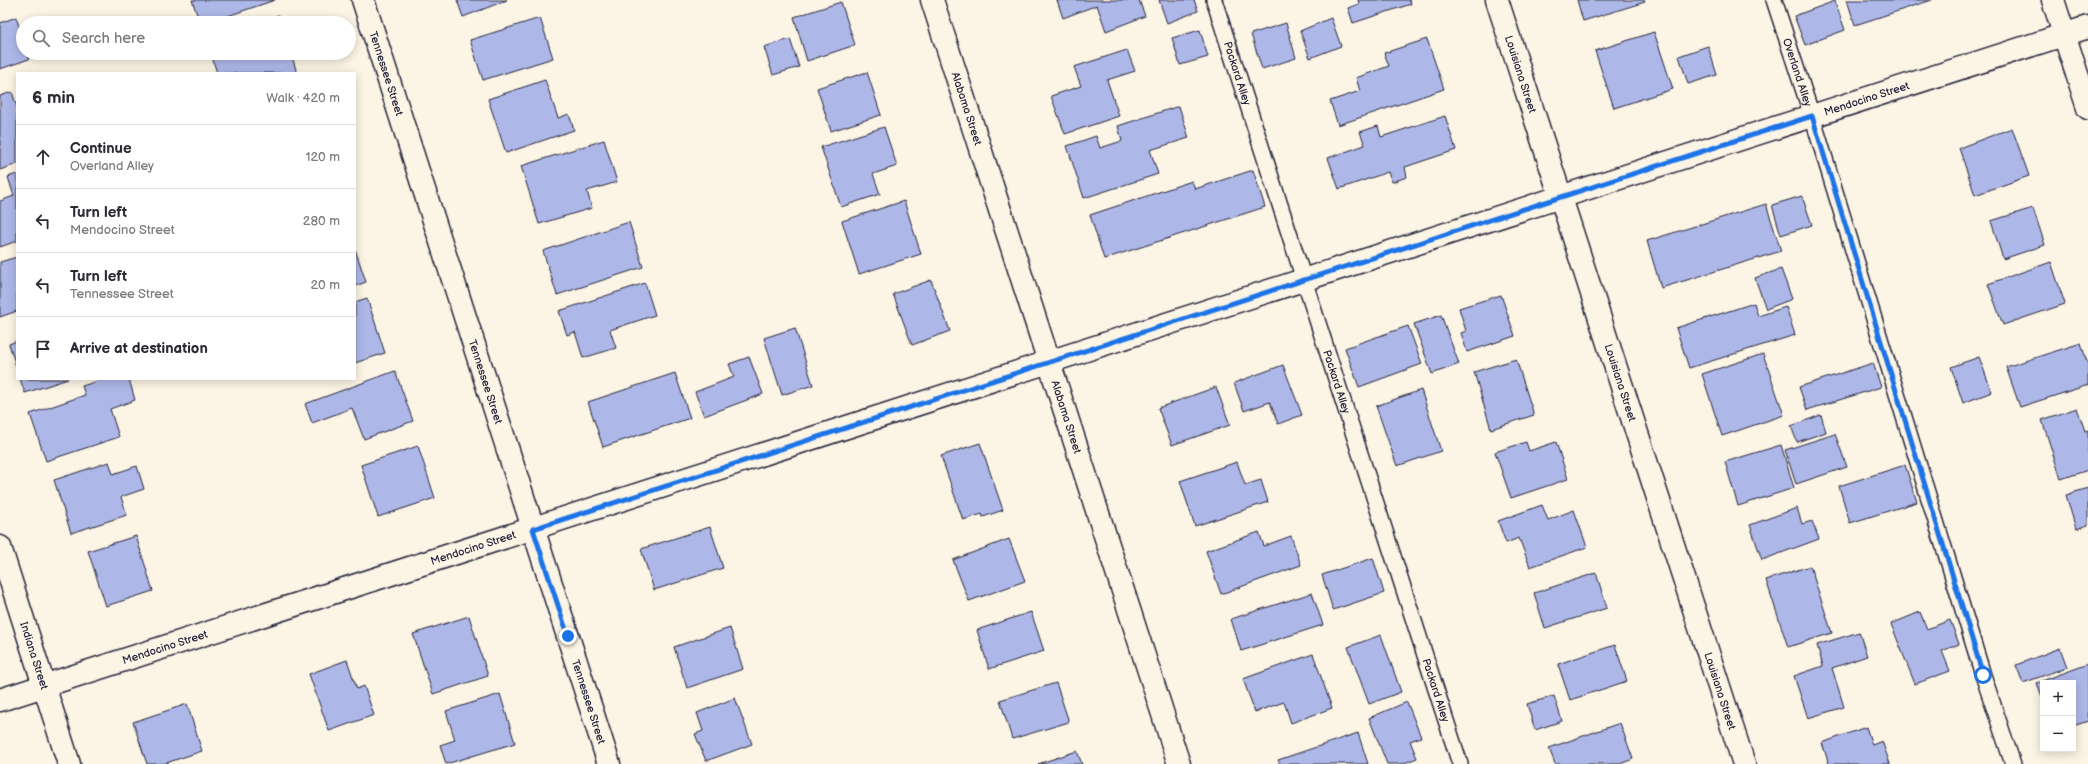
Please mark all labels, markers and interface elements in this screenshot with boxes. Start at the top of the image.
search box [16,16,356,60]
icon: search [30,27,52,49]
text: Search here [62,29,145,48]
street label: Tennessee Street [367,29,406,118]
street label: Louisiana Street [1502,34,1540,115]
street label: Overland Alley [1780,36,1815,108]
street label: Packard Alley [1221,40,1254,107]
street label: Alabama Street [949,70,985,147]
street label: Mendocino Street [1822,78,1911,118]
text: 6 min [32,88,75,108]
text: Walk · 420 m [266,90,340,106]
text: Continue [70,139,132,158]
icon: ahead [32,146,54,168]
text: 120 m [305,149,340,165]
text: Overland Alley [70,158,154,174]
text: Turn left [70,203,127,222]
icon: left [32,210,54,232]
text: 280 m [303,213,340,229]
text: Mendocino Street [70,222,175,238]
text: Turn left [70,267,127,286]
icon: left [32,274,54,296]
text: 20 m [310,277,340,293]
text: Tennessee Street [70,286,174,302]
icon: arrive [32,338,54,360]
street label: Tennessee Street [466,338,506,426]
text: Arrive at destination [70,339,208,358]
street label: Louisiana Street [1602,342,1639,423]
street label: Packard Alley [1321,348,1353,415]
street label: Alabama Street [1049,379,1085,456]
street label: Mendocino Street [429,528,518,567]
street label: Indiana Street [18,620,52,692]
street label: Mendocino Street [120,627,209,667]
route end [559,627,577,645]
street label: Louisiana Street [1702,650,1739,732]
street label: Packard Alley [1420,657,1453,724]
street label: Tennessee Street [569,658,609,746]
route start [1974,666,1992,684]
map controls [2040,680,2076,752]
button: + [2040,680,2076,716]
button: − [2040,716,2076,752]

